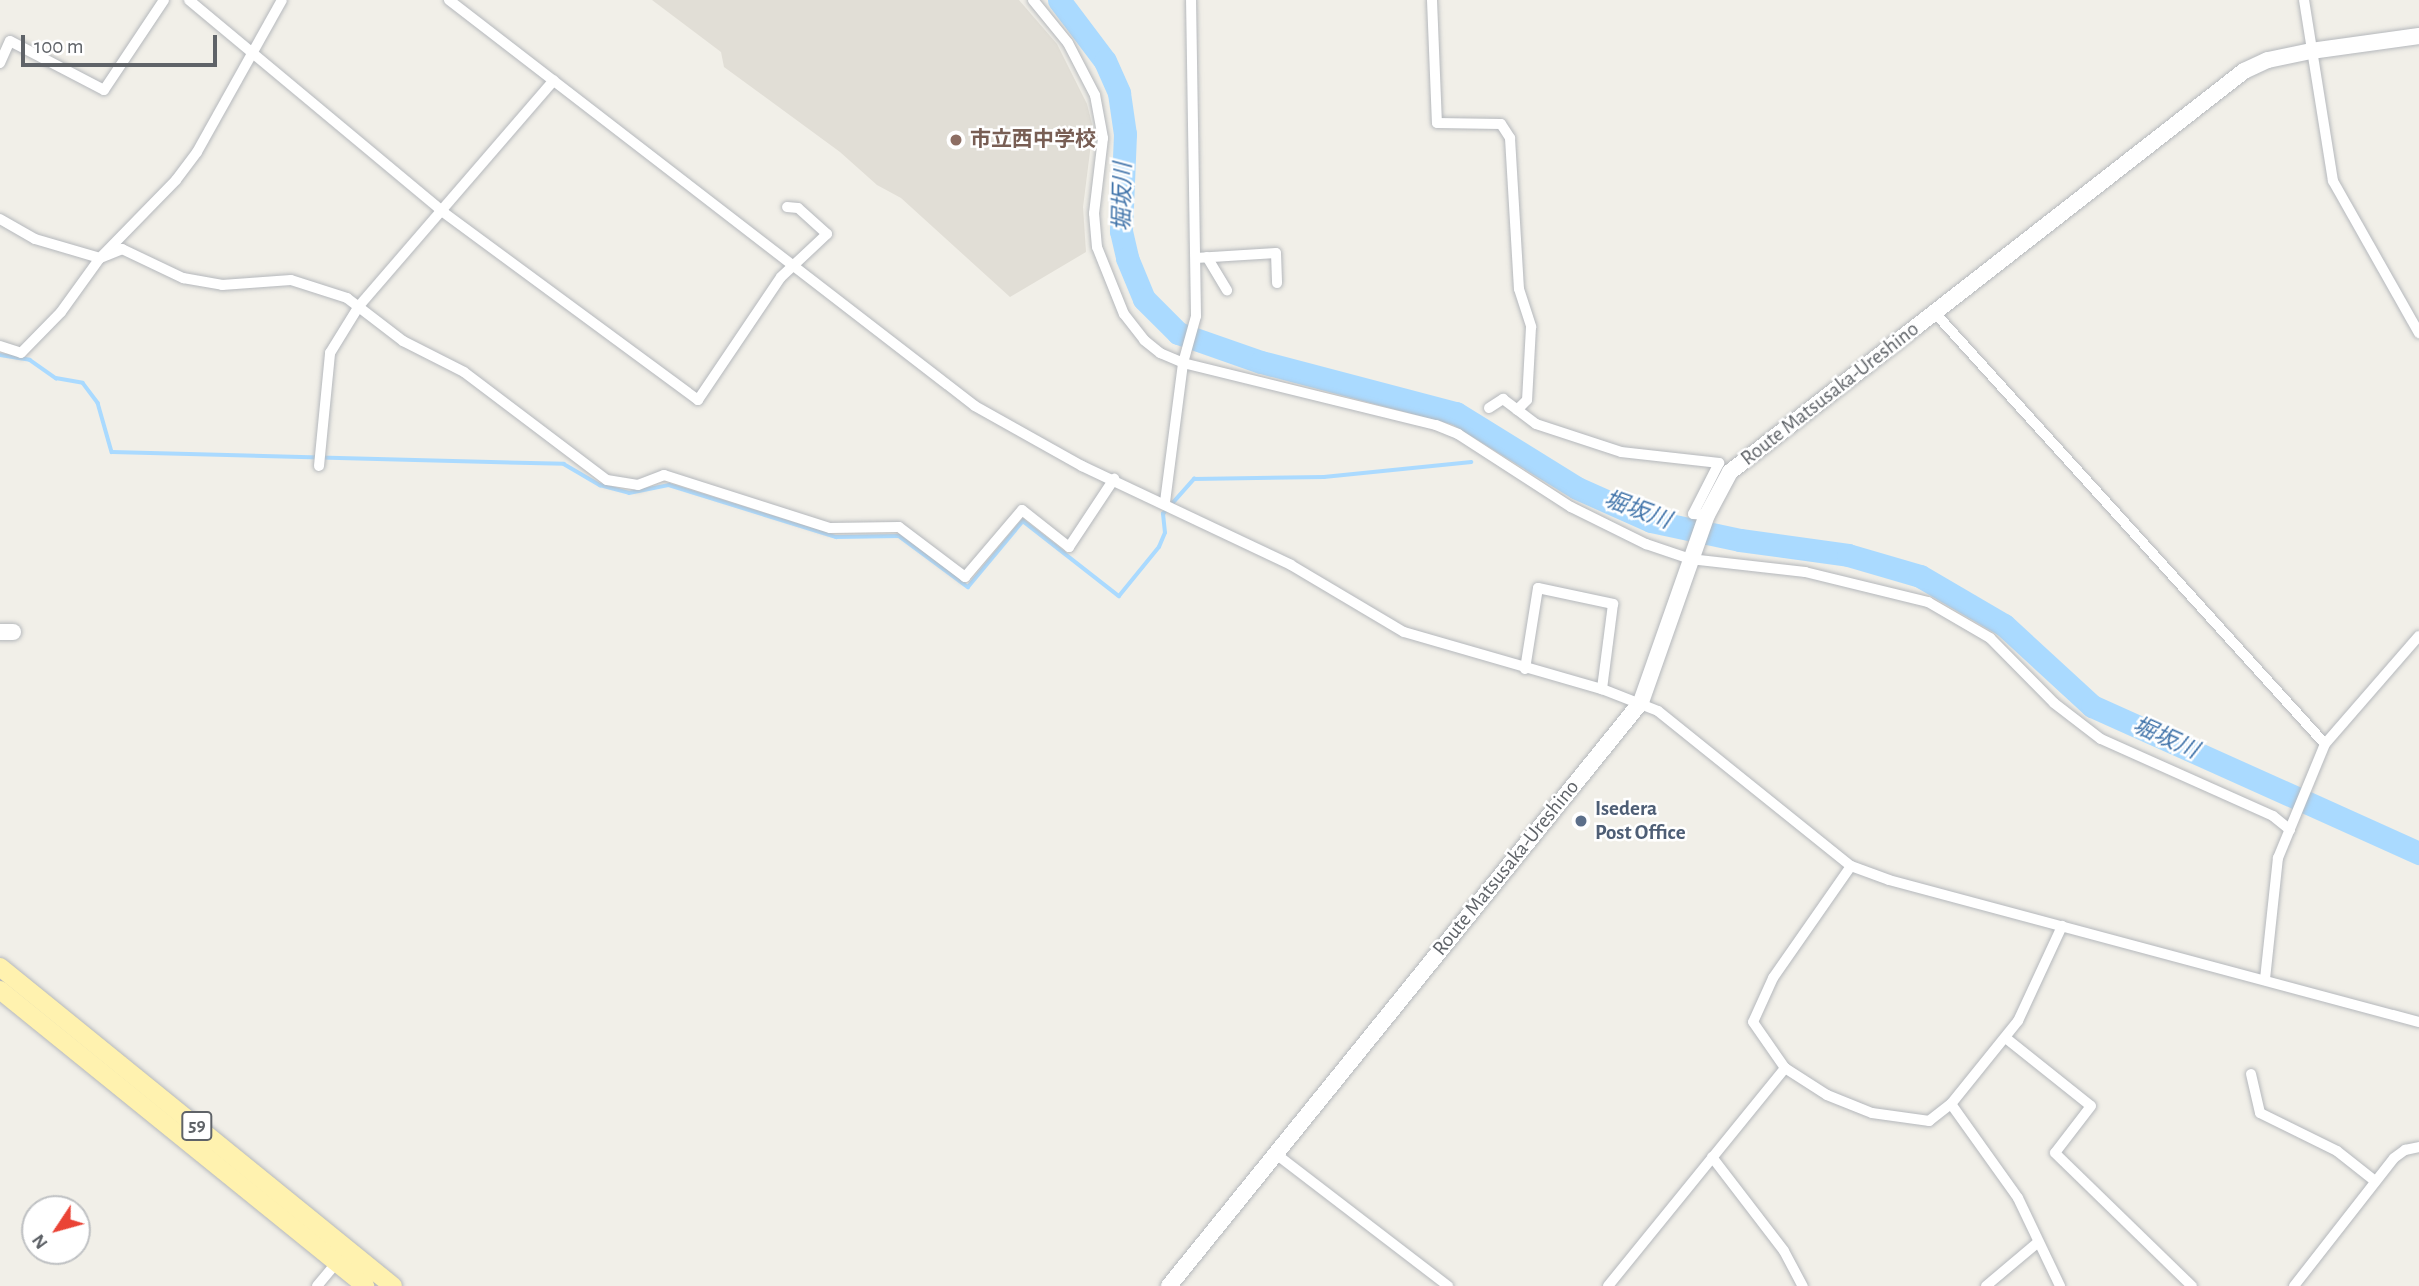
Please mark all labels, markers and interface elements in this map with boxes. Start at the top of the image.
scale bar [24,21,220,65]
text: 100 m [34,36,84,57]
place label: 市立西中学校 [970,127,1096,153]
marker: 市立西中学校 [948,132,964,148]
water label: 堀坂川 [1110,162,1138,232]
street label: Route Matsusaka-Ureshino [1736,317,1924,471]
water label: 堀坂川 [1600,486,1674,536]
water label: 堀坂川 [2128,712,2202,766]
street label: Route Matsusaka-Ureshino [1427,775,1585,961]
place label: Isedera Post Office [1595,796,1686,846]
marker: Isedera Post Office [1573,813,1589,829]
road number: 59 [181,1110,213,1142]
north arrow [21,1195,91,1265]
text: N [29,1231,52,1252]

